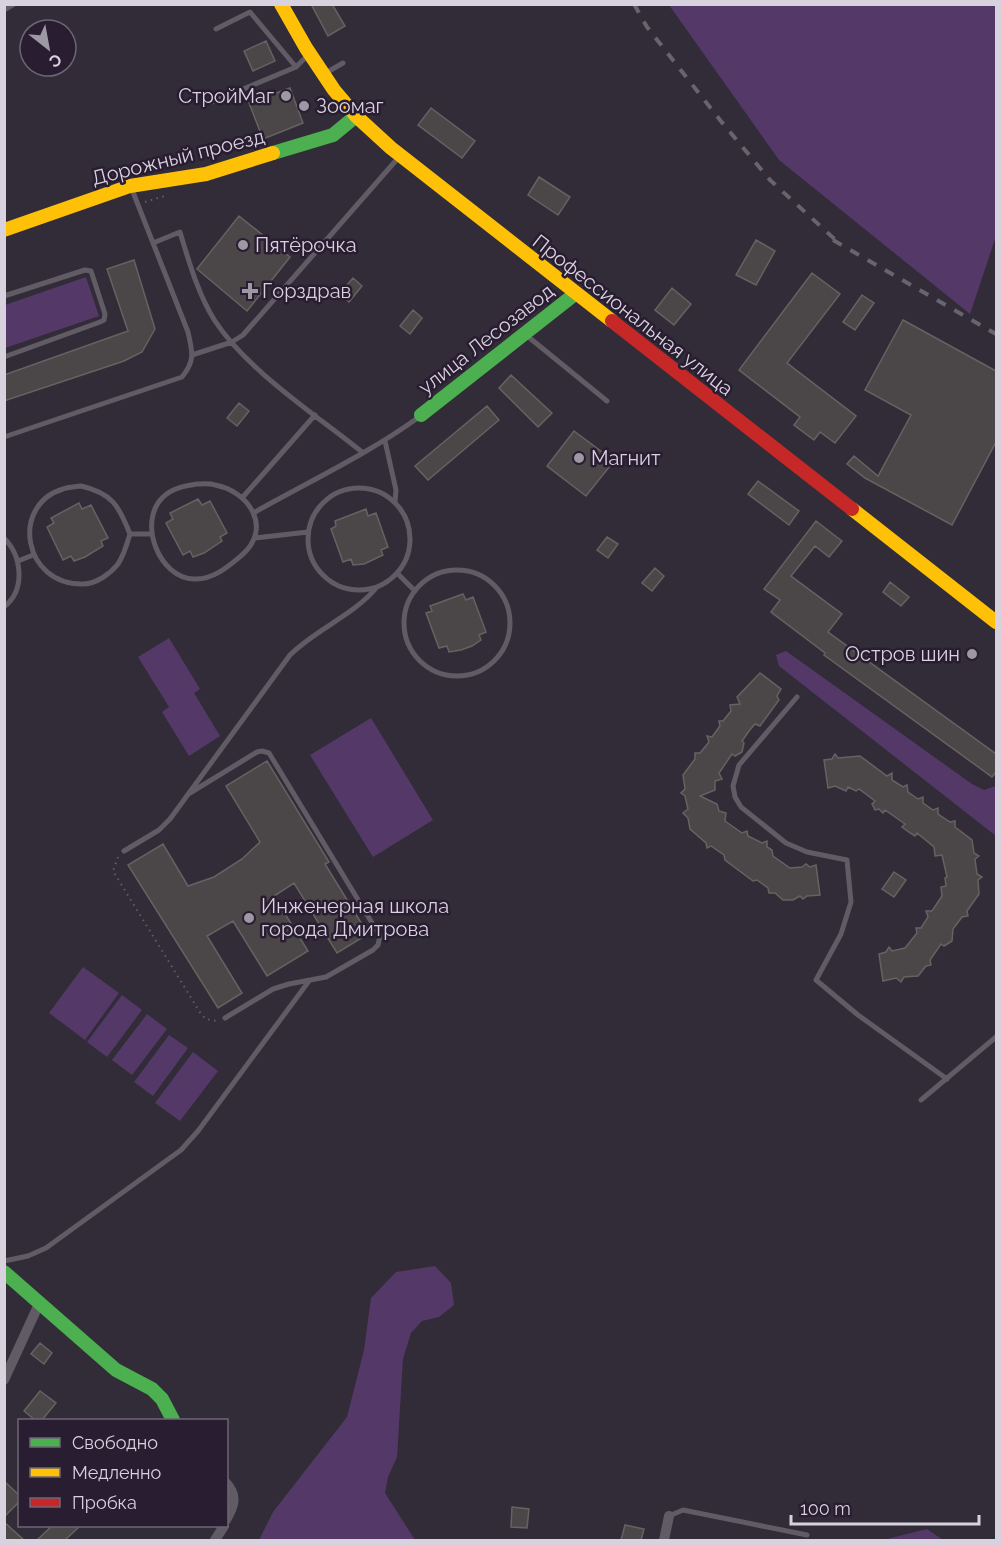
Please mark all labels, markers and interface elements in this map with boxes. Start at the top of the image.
north arrow [18,18,78,78]
text: С [46,49,65,71]
place label: СтройМаг [178,84,274,108]
marker: СтройМаг [279,89,293,103]
place label: Зоомаг [316,94,384,118]
marker: Зоомаг [297,99,311,113]
street label: Дорожный проезд [89,124,267,190]
street label: Профессиональная улица [528,229,738,401]
place label: Пятёрочка [255,233,357,257]
marker: Пятёрочка [236,238,250,252]
street label: улица Лесозавод [414,278,559,399]
place label: Горздрав [262,279,351,303]
marker: Горздрав [243,284,257,298]
place label: Магнит [591,446,661,470]
marker: Магнит [572,451,586,465]
place label: Остров шин [845,642,960,666]
marker: Остров шин [965,647,979,661]
place label: Инженерная школа города Дмитрова [261,894,449,941]
marker: Инженерная школа города Дмитрова [242,911,256,925]
legend [18,1419,228,1527]
text: Свободно [72,1432,158,1453]
text: Медленно [72,1462,161,1483]
scale bar [791,1488,978,1526]
text: Пробка [72,1492,137,1513]
text: 100 m [800,1498,851,1519]

